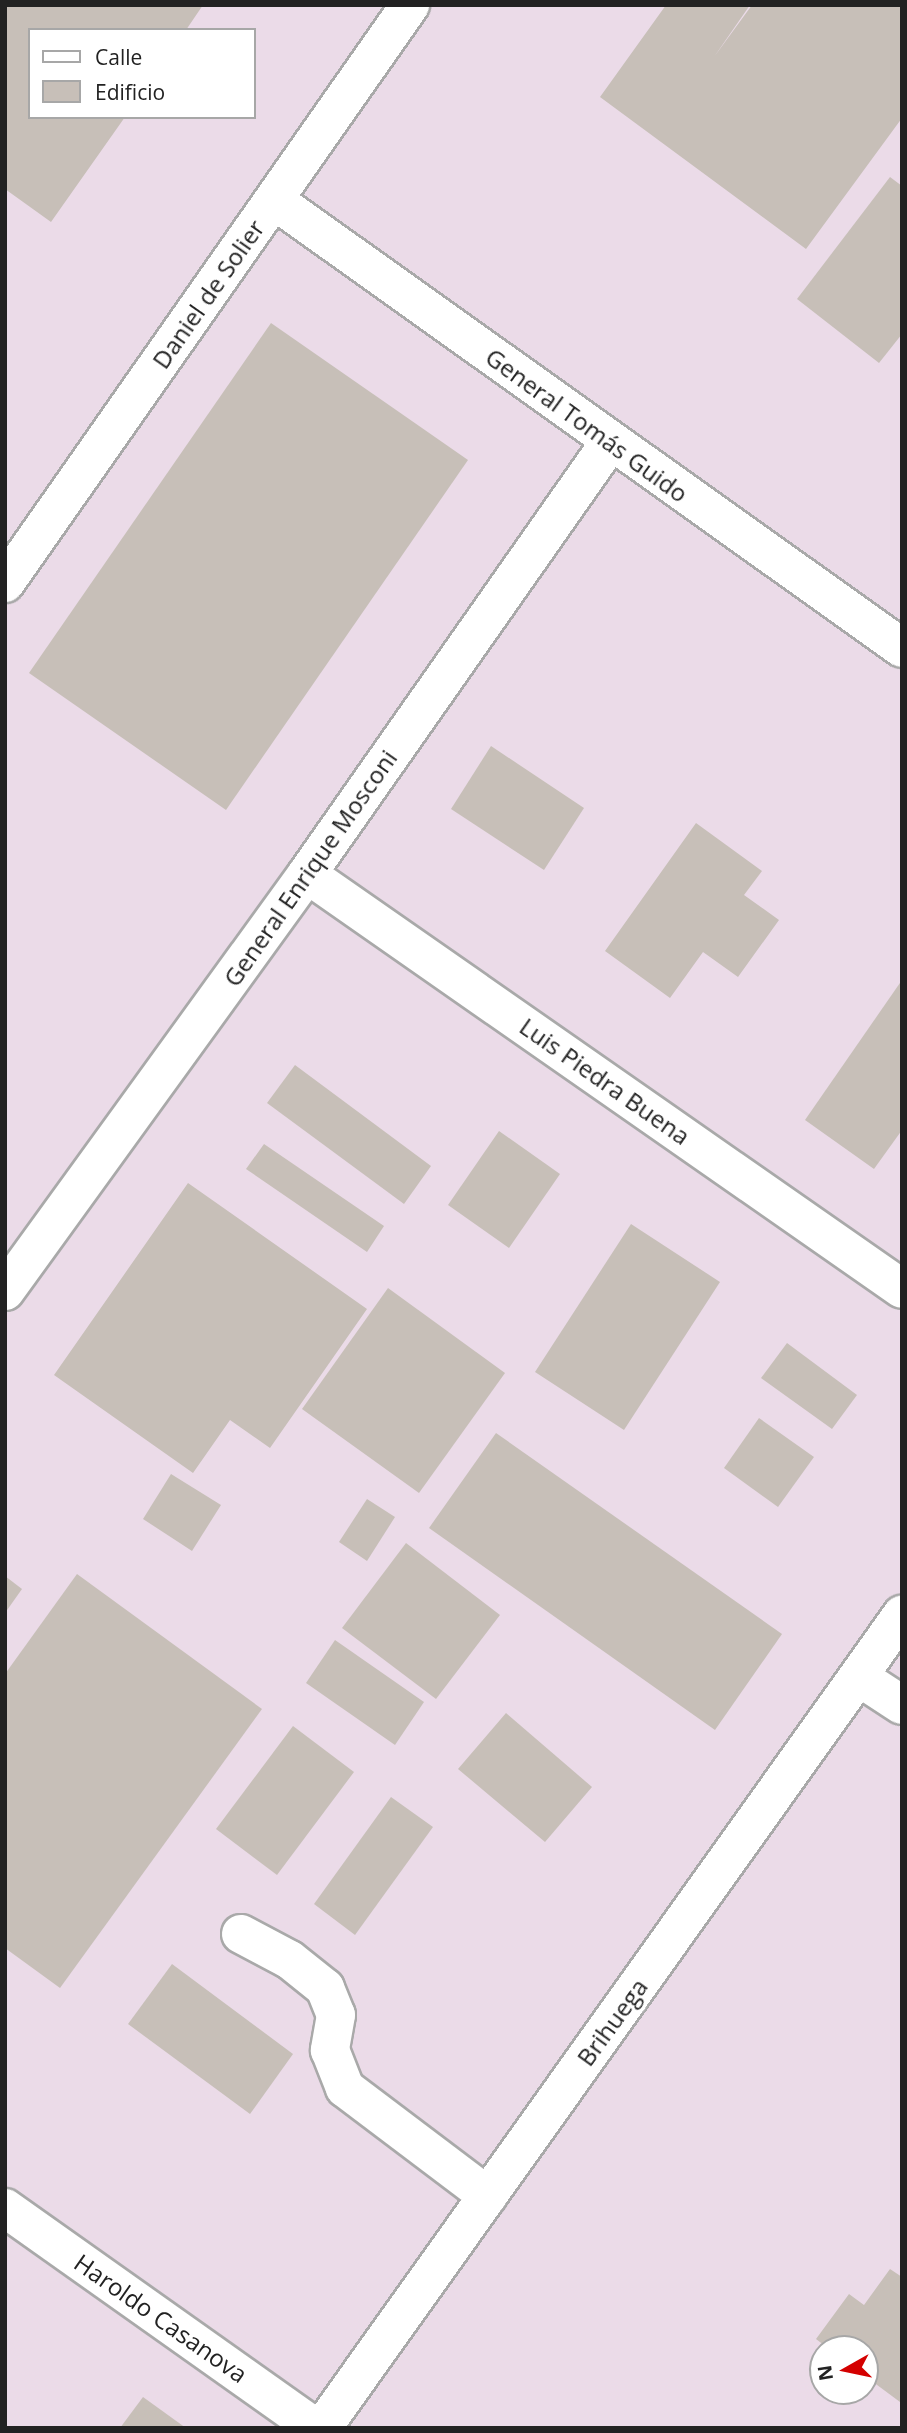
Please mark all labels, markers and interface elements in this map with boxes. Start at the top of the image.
legend [28,28,256,119]
text: Calle [95,43,142,71]
text: Edificio [95,78,165,106]
street label: Daniel de Solier [146,214,270,374]
street label: General Tomás Guido [480,342,694,508]
street label: General Enrique Mosconi [217,744,403,992]
street label: Luis Piedra Buena [515,1012,695,1150]
street label: Brihuega [571,1973,653,2071]
street label: Haroldo Casanova [69,2248,253,2388]
north arrow [809,2335,879,2405]
text: N [811,2363,839,2383]

